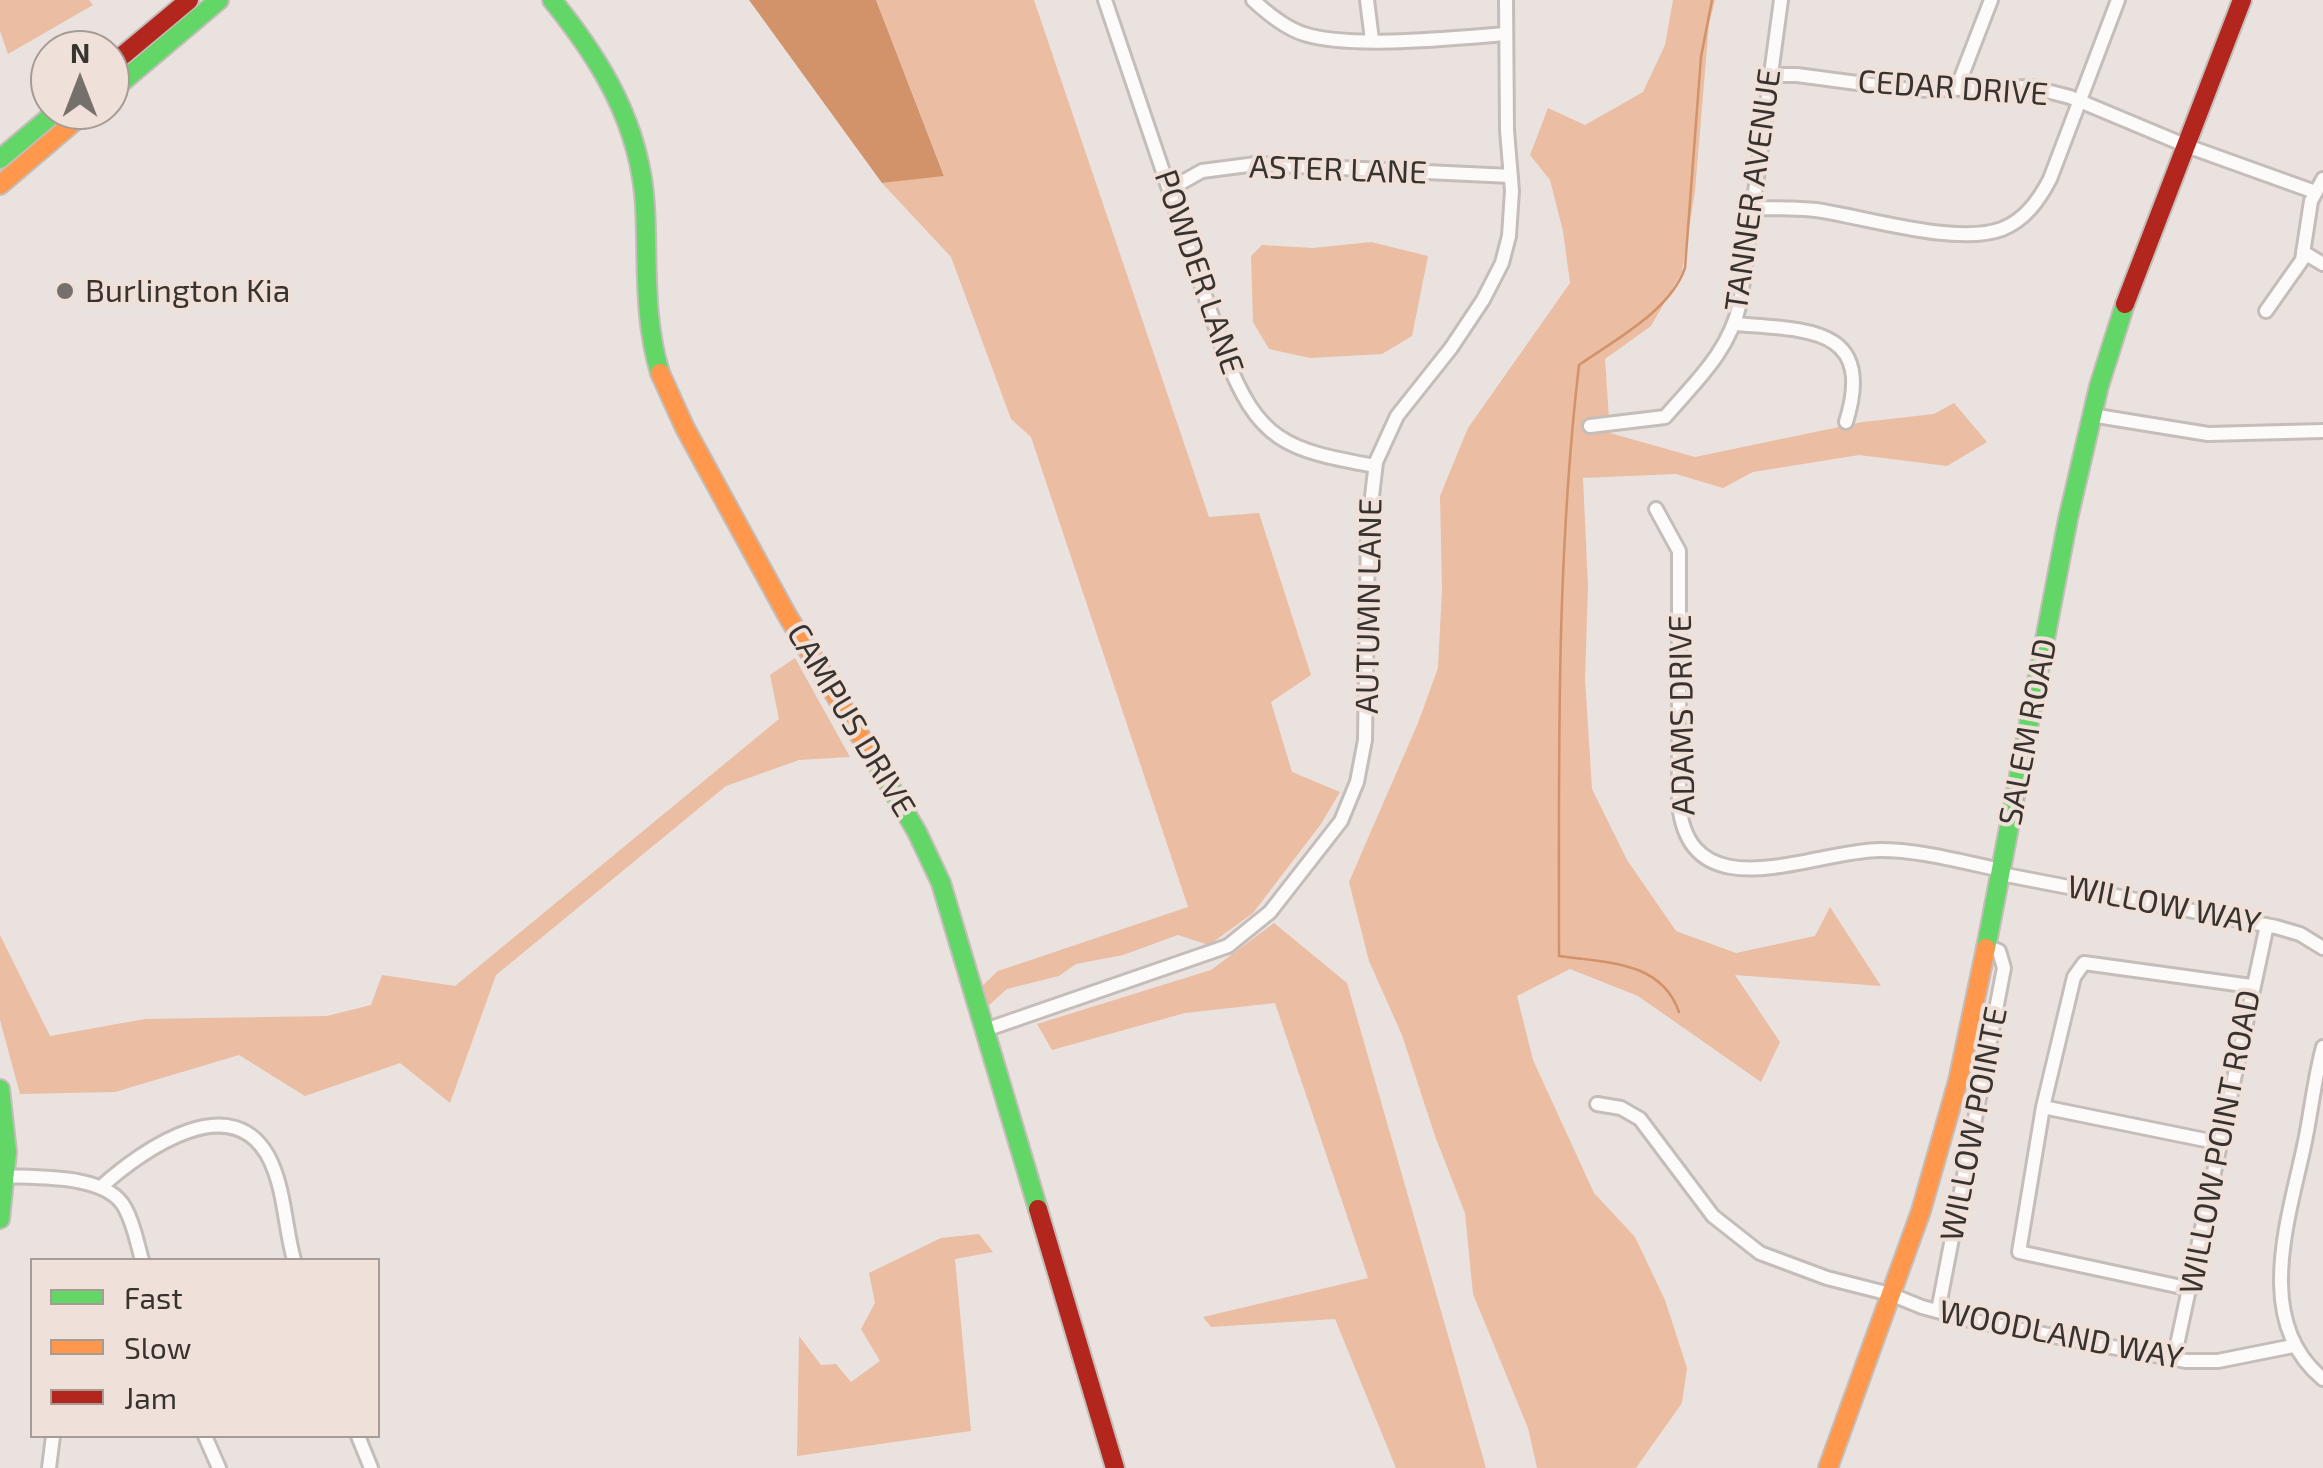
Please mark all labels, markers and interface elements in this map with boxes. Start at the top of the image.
north arrow [30,30,130,130]
text: N [70,35,90,69]
street label: CEDAR DRIVE [1856,62,2050,114]
street label: TANNER AVENUE [1717,66,1789,314]
street label: ASTER LANE [1248,148,1428,192]
street label: POWDER LANE [1146,165,1252,379]
place label: Burlington Kia [85,272,290,310]
marker: Burlington Kia [54,280,76,302]
street label: AUTUMN LANE [1348,498,1390,714]
street label: ADAMS DRIVE [1661,614,1703,816]
street label: CAMPUS DRIVE [778,617,924,823]
street label: SALEM ROAD [1991,635,2065,829]
street label: WILLOW WAY [2064,867,2264,943]
street label: WILLOW POINT ROAD [2172,987,2268,1297]
street label: WILLOW POINTE [1932,1004,2016,1244]
legend [30,1258,380,1438]
text: Fast [124,1279,183,1315]
street label: WOODLAND WAY [1936,1293,2186,1377]
text: Slow [124,1329,191,1365]
text: Jam [124,1379,177,1415]

